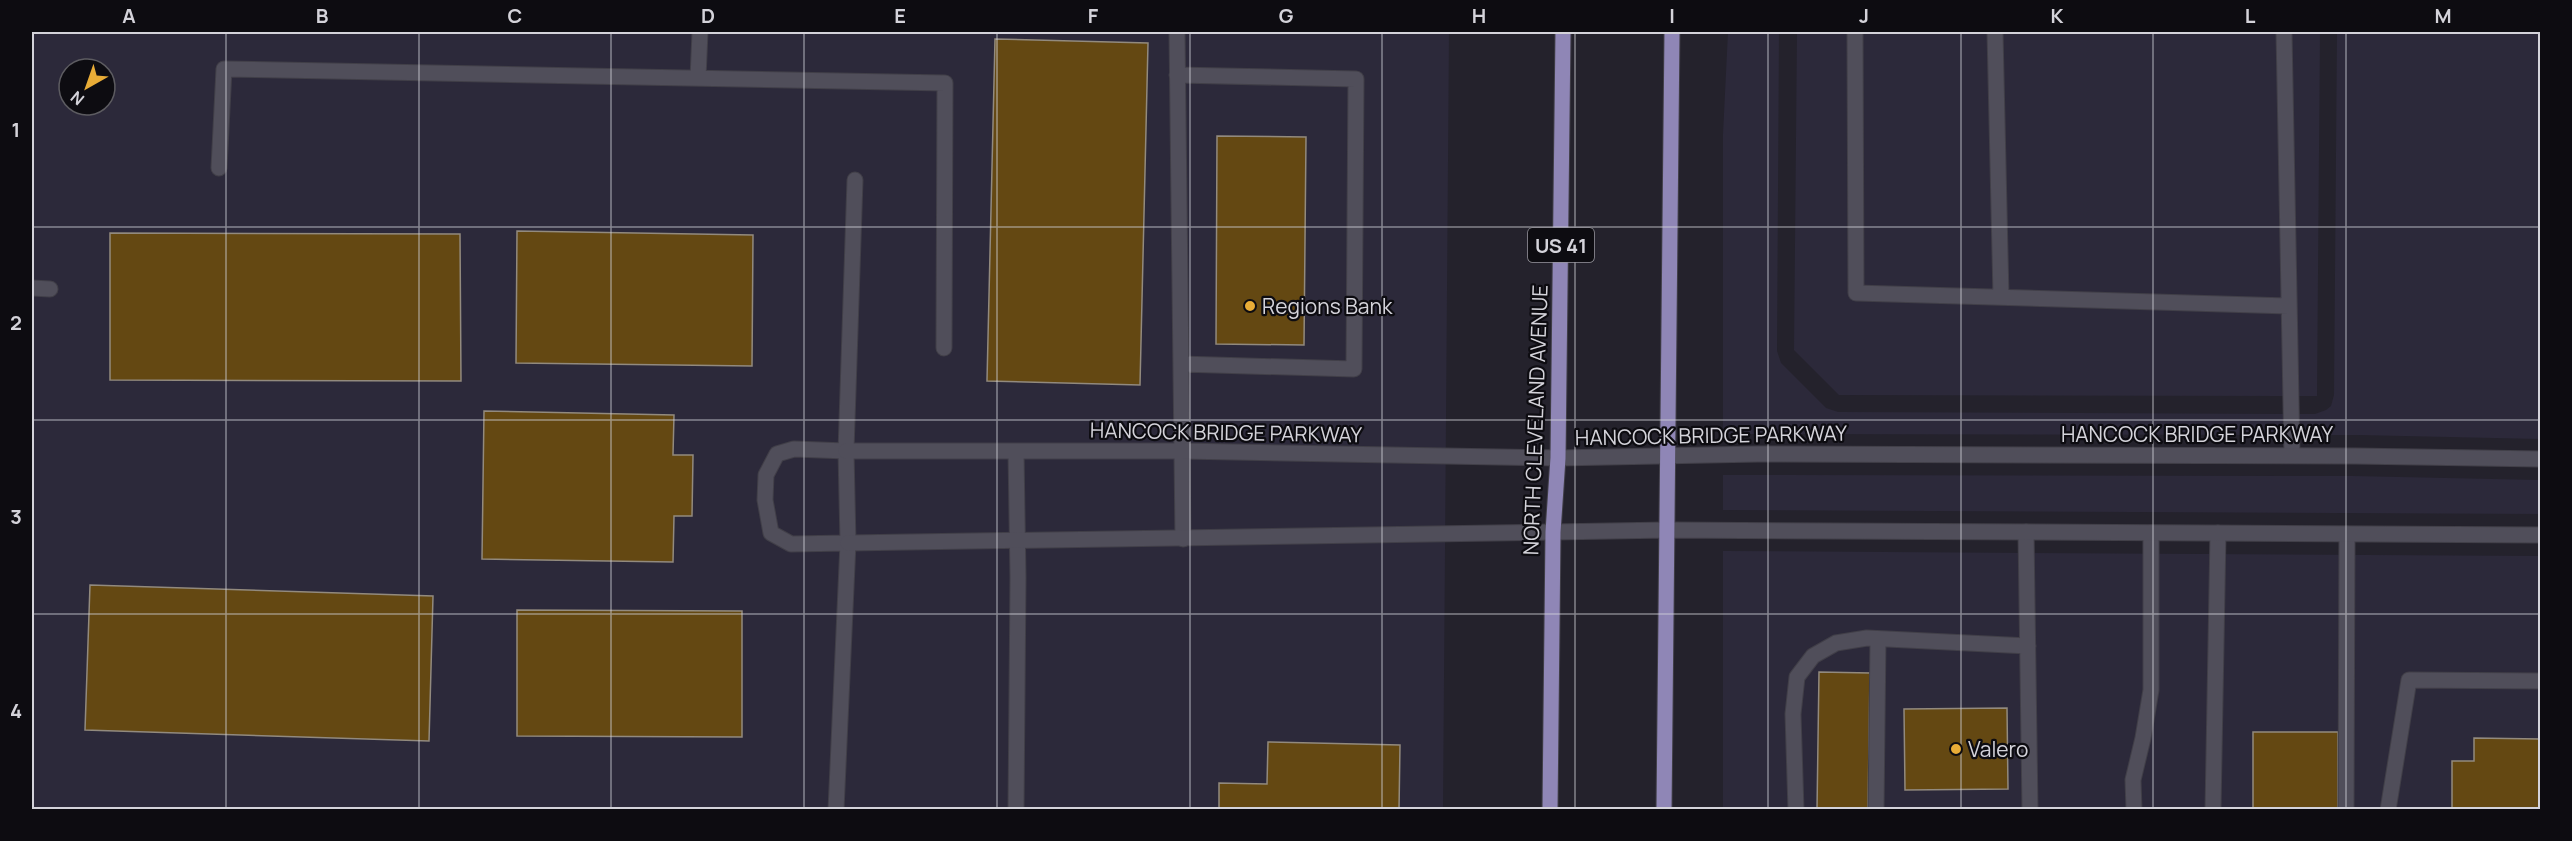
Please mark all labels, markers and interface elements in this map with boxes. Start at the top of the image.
text: A [122,2,136,29]
text: B [316,2,329,29]
text: C [508,2,522,29]
text: D [701,2,715,29]
text: E [894,2,906,29]
text: F [1088,2,1099,29]
text: G [1279,2,1294,29]
text: H [1472,2,1486,29]
text: I [1669,2,1675,29]
text: J [1859,2,1869,29]
text: K [2051,2,2064,29]
text: L [2245,2,2256,29]
text: M [2434,2,2452,29]
north arrow [57,57,117,117]
text: N [66,86,89,111]
text: 1 [12,116,20,143]
road number: US 41 [1528,228,1594,262]
street label: NORTH CLEVELAND AVENUE [1516,284,1554,556]
place label: Regions Bank [1262,292,1393,320]
marker: Regions Bank [1243,299,1257,313]
text: 2 [10,309,22,336]
street label: HANCOCK BRIDGE PARKWAY [1090,416,1363,448]
street label: HANCOCK BRIDGE PARKWAY [1575,419,1848,451]
street label: HANCOCK BRIDGE PARKWAY [2061,420,2333,448]
text: 3 [10,503,22,530]
text: 4 [10,697,22,724]
place label: Valero [1968,735,2028,763]
marker: Valero [1949,742,1963,756]

